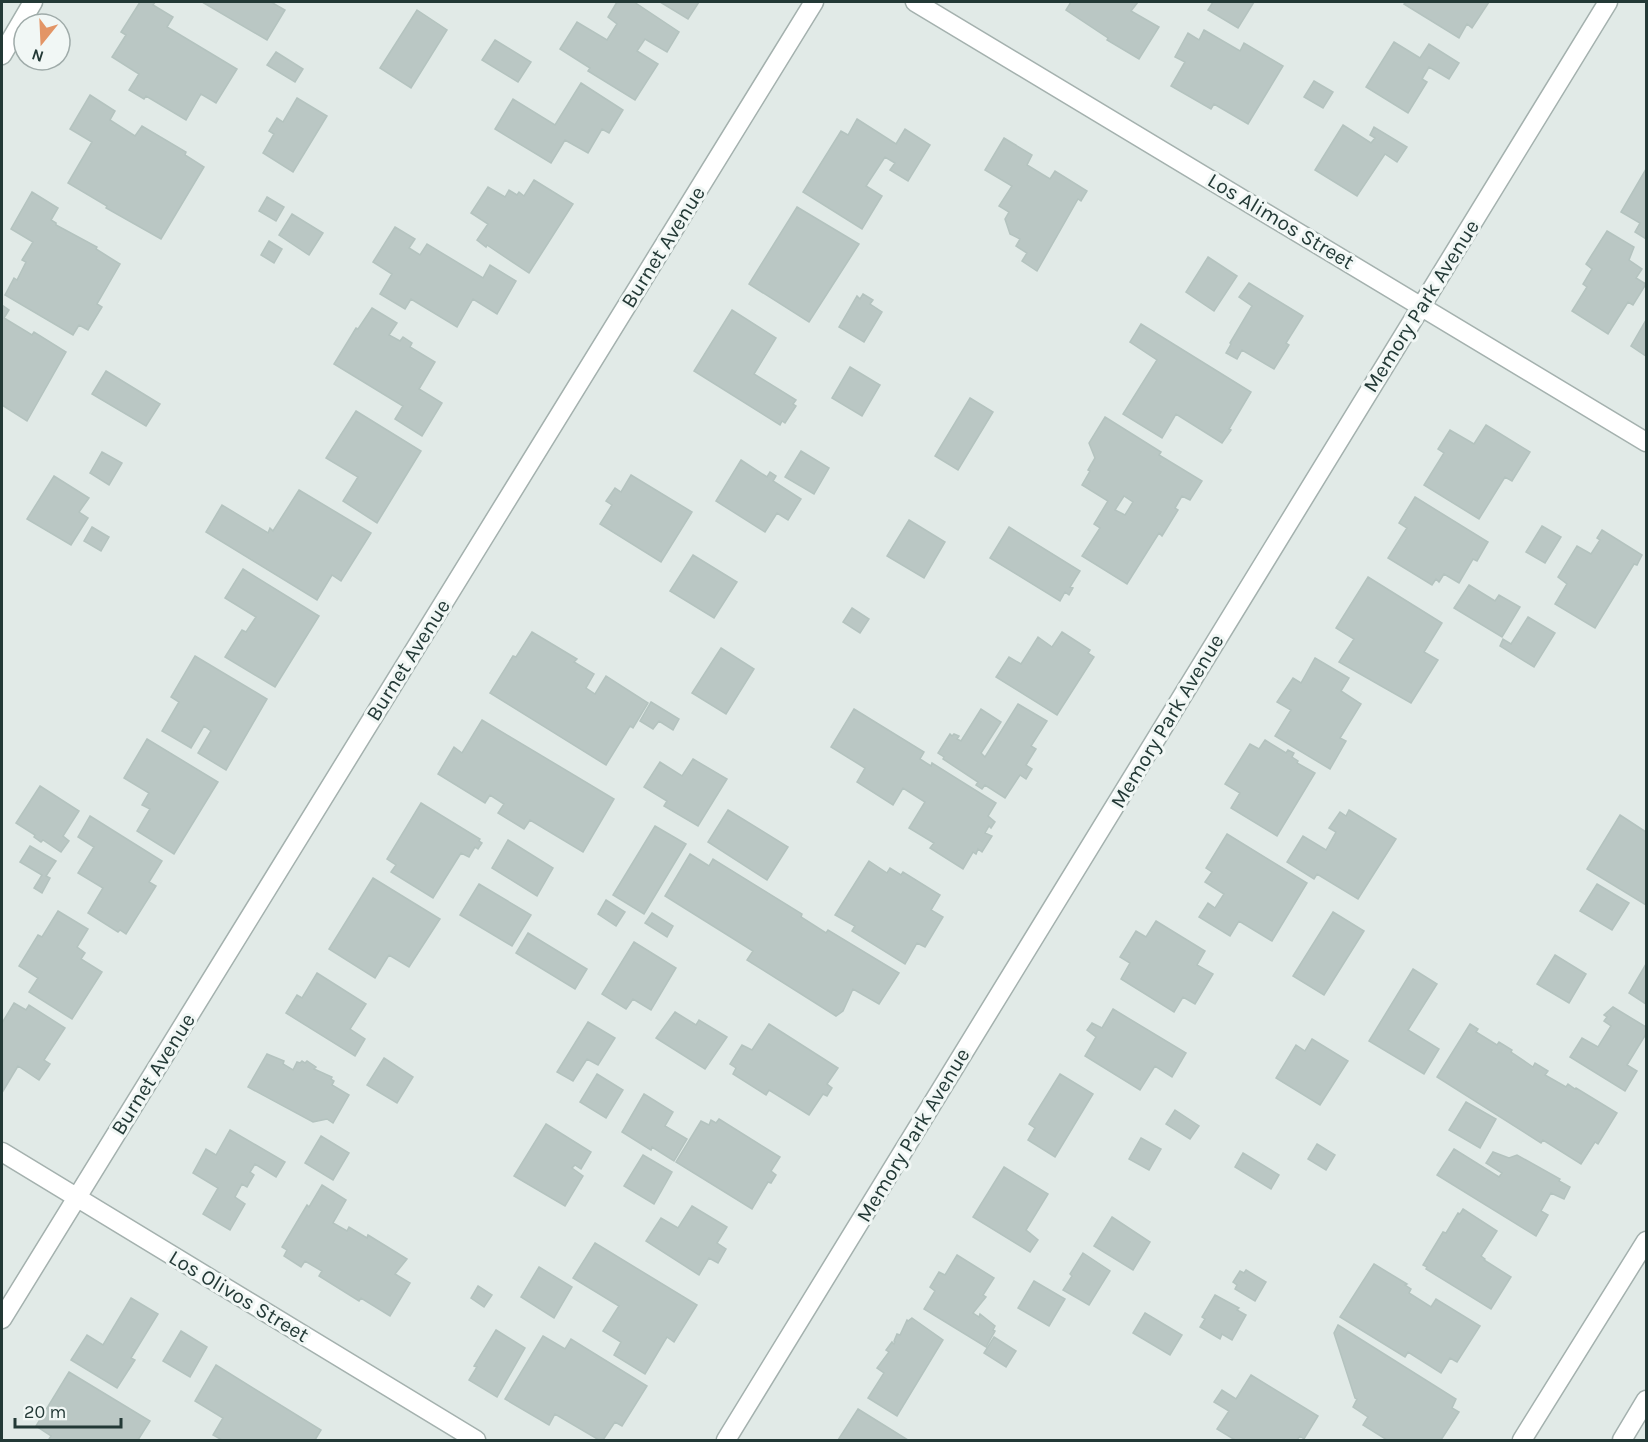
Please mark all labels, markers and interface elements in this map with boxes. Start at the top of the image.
north arrow [12,12,72,72]
text: N [29,45,46,67]
street label: Los Alimos Street [1204,168,1359,274]
street label: Burnet Avenue [616,182,710,312]
street label: Memory Park Avenue [1358,215,1484,397]
street label: Burnet Avenue [361,595,455,725]
street label: Memory Park Avenue [1106,630,1228,812]
street label: Burnet Avenue [106,1009,200,1139]
street label: Memory Park Avenue [852,1044,974,1226]
street label: Los Olivos Street [165,1245,313,1347]
scale bar [15,1391,122,1429]
text: 20 m [24,1401,66,1423]

